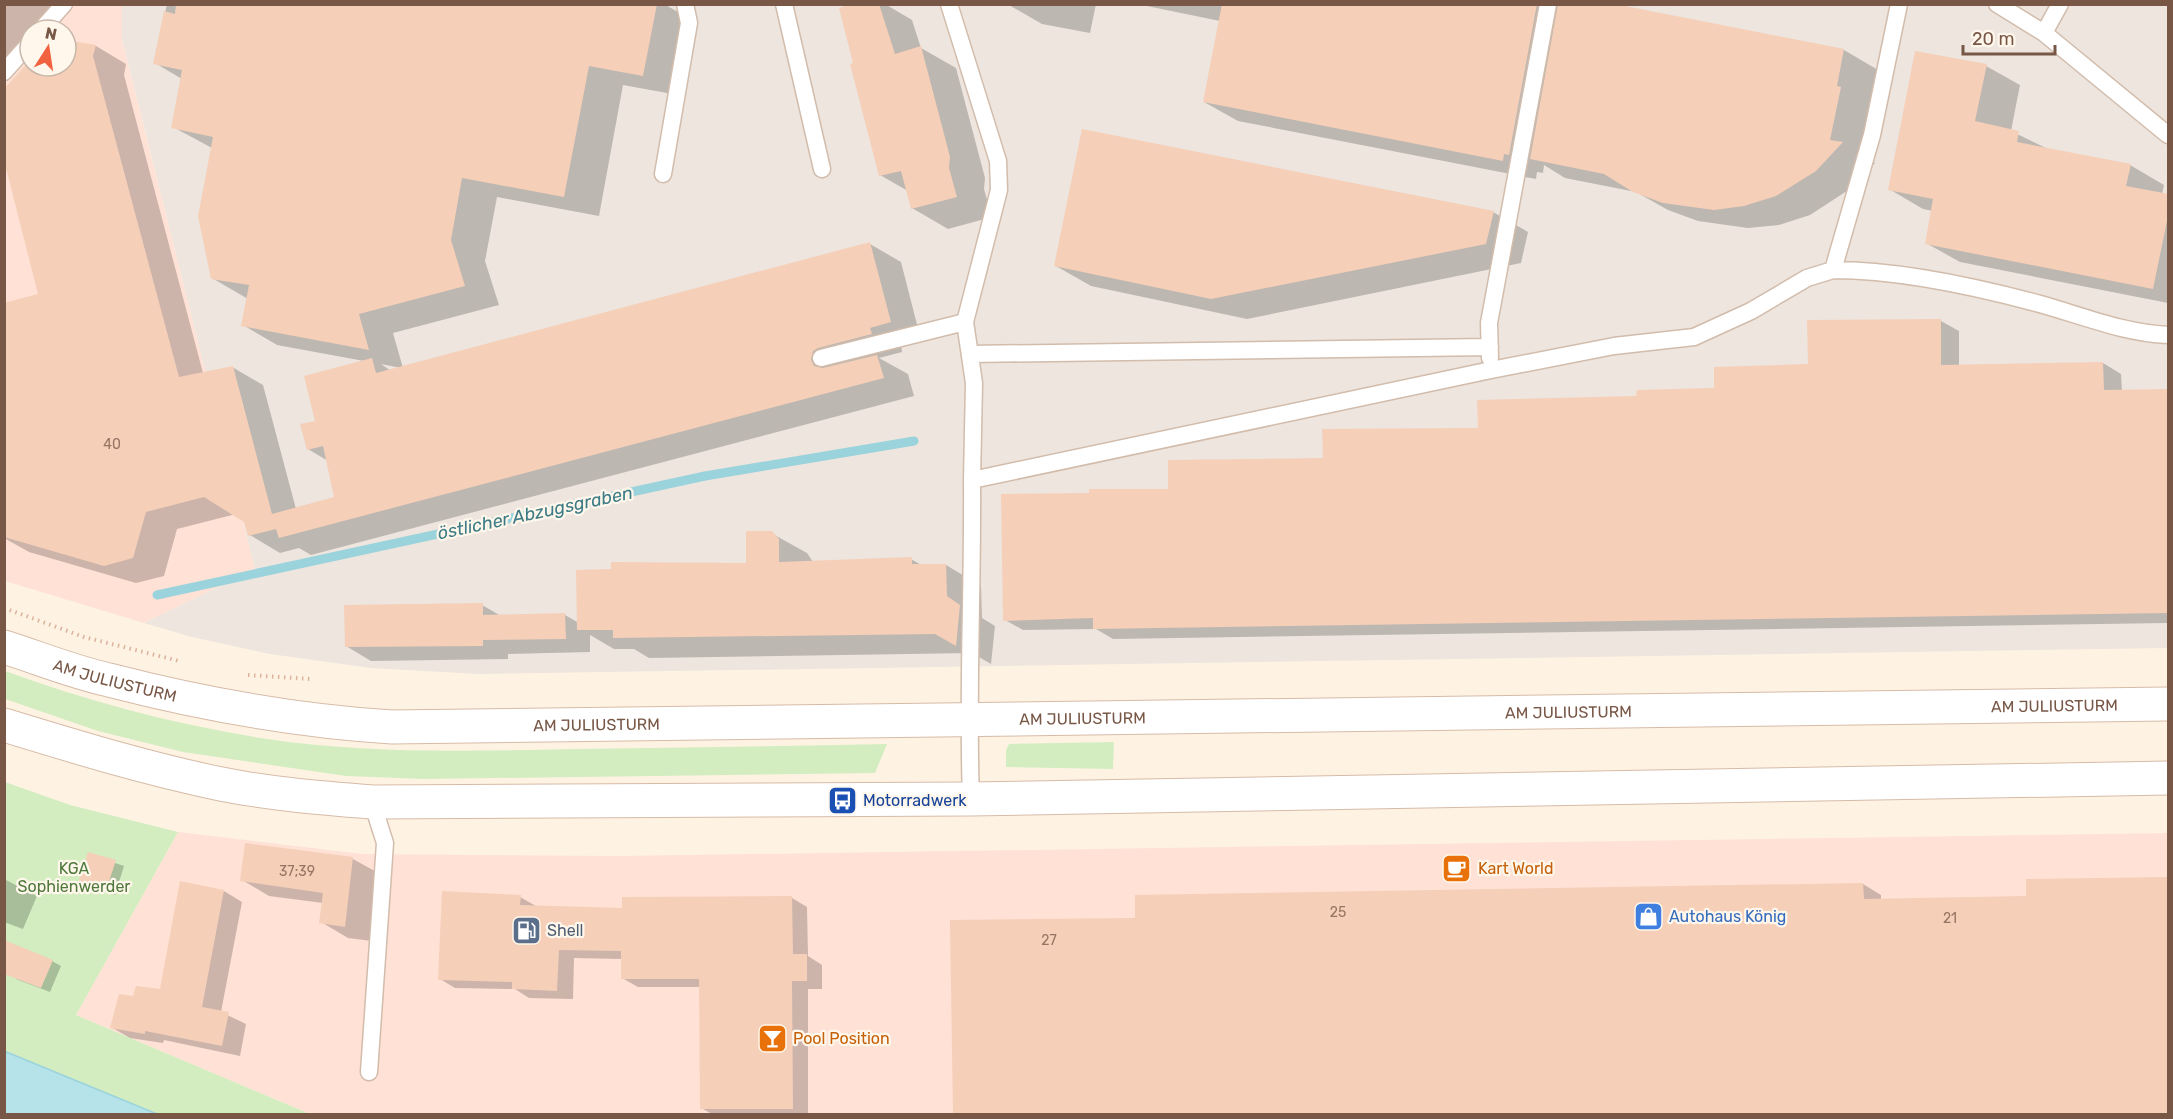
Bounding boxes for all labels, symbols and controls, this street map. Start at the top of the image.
north arrow [18,18,78,78]
scale bar [1963,18,2054,56]
text: N [43,23,59,44]
text: 20 m [1972,28,2014,50]
house number: 40 [103,436,121,453]
water label: östlicher Abzugsgraben [435,482,635,544]
street label: AM JULIUSTURM [51,655,179,705]
street label: AM JULIUSTURM [1991,695,2118,716]
street label: AM JULIUSTURM [1505,701,1632,722]
street label: AM JULIUSTURM [1019,708,1146,728]
street label: AM JULIUSTURM [533,714,660,735]
bus stop icon: Motorradwerk [826,784,858,816]
place label: Motorradwerk [863,791,967,810]
cafe icon: Kart World [1441,852,1473,884]
park label: KGA Sophienwerder [18,859,130,896]
place label: Kart World [1478,859,1554,878]
house number: 37;39 [279,863,315,880]
shop icon: Autohaus König [1632,900,1664,932]
house number: 25 [1330,904,1346,921]
place label: Autohaus König [1669,907,1786,926]
house number: 21 [1943,910,1957,927]
fuel station icon: Shell [510,914,542,946]
place label: Shell [547,921,583,940]
house number: 27 [1041,932,1057,949]
bar icon: Pool Position [756,1022,788,1054]
place label: Pool Position [793,1029,890,1048]

